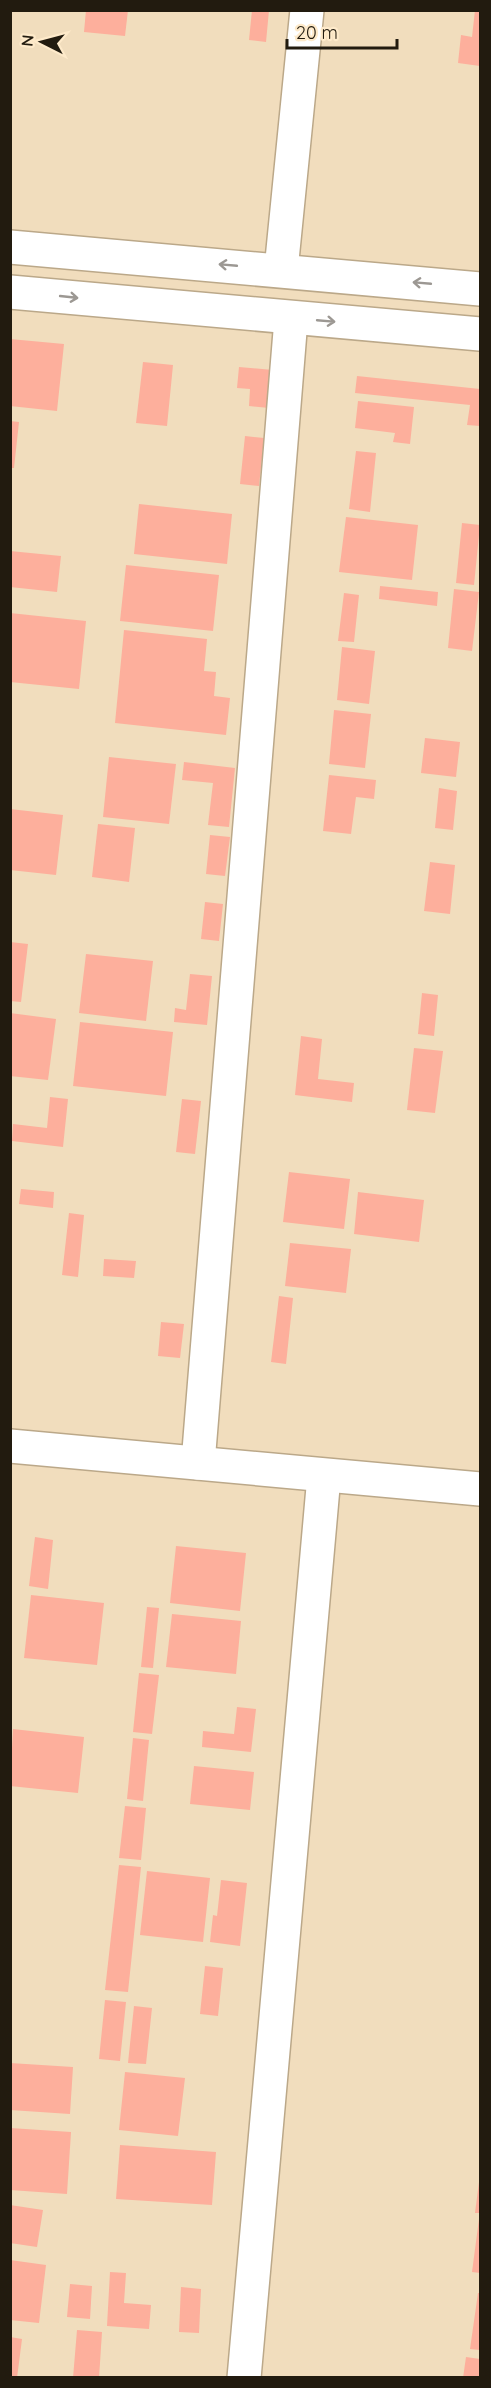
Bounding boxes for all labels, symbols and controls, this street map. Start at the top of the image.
north arrow [12,12,72,72]
scale bar [287,12,396,50]
text: 20 m [296,21,338,44]
text: N [17,34,38,47]
one-way arrow [219,260,239,271]
one-way arrow [413,277,433,288]
one-way arrow [58,292,78,303]
one-way arrow [315,316,335,327]

